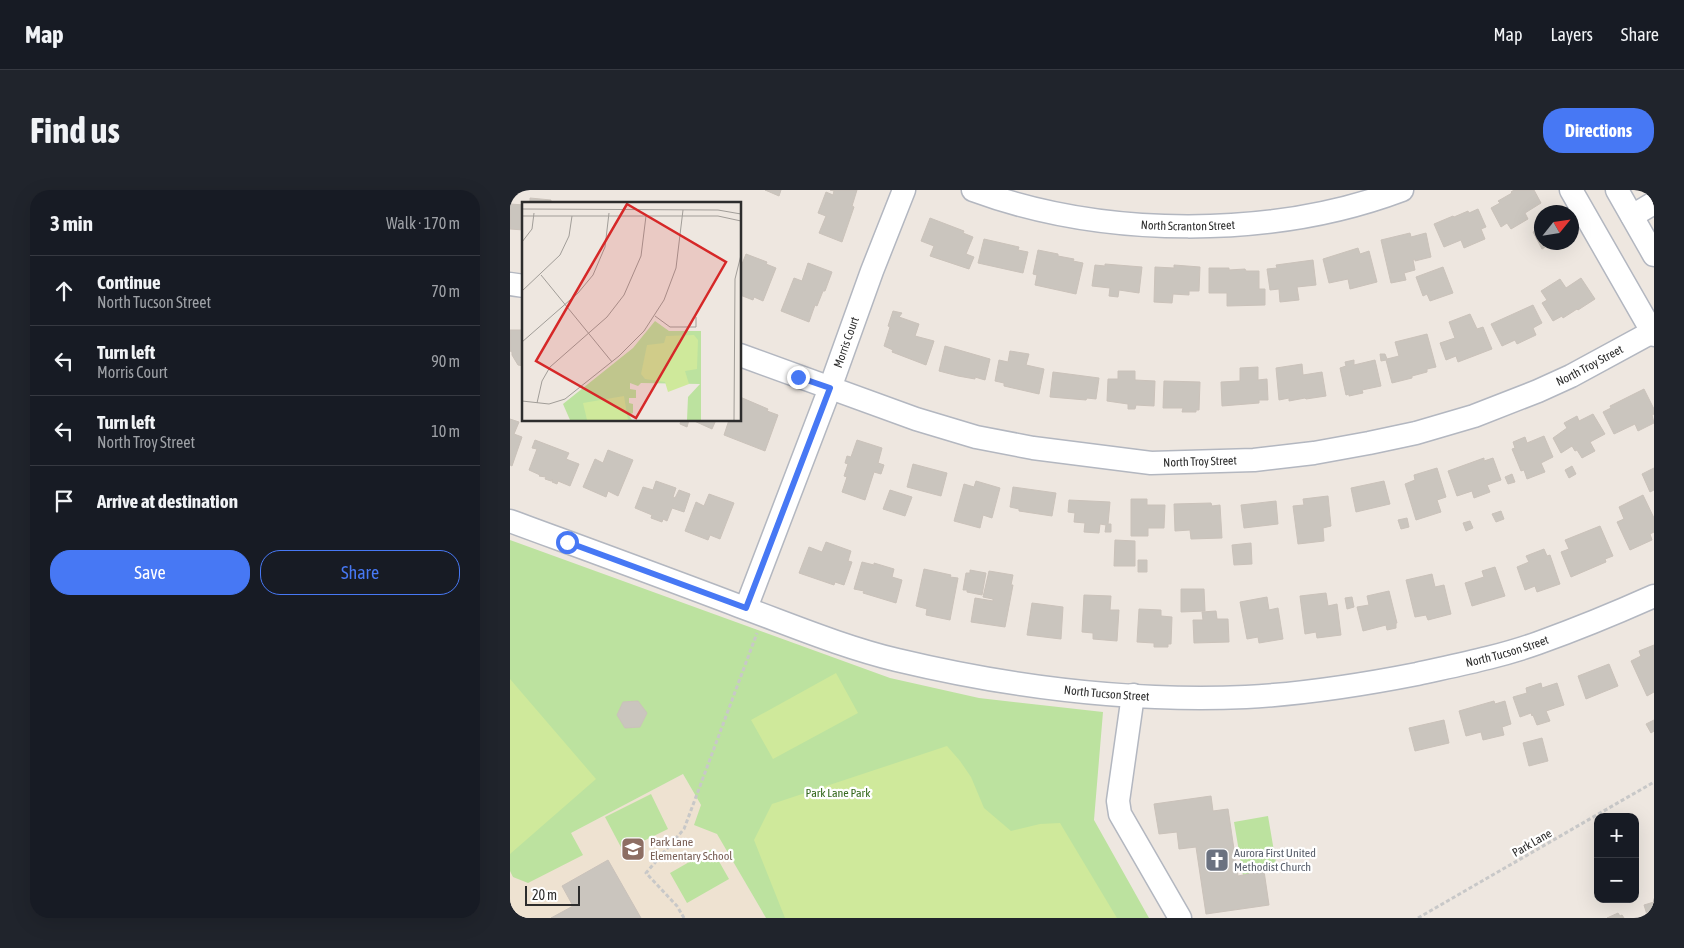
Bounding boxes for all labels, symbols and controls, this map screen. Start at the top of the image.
text: Map [25,21,64,48]
text: Map [1493,24,1522,45]
text: Layers [1550,24,1593,45]
text: Share [1621,24,1659,45]
button: Directions [1543,108,1654,153]
text: Find us [30,110,120,150]
inset map [522,202,741,421]
north arrow [1534,205,1579,250]
text: 3 min [50,211,93,235]
text: Walk · 170 m [386,214,460,232]
street label: North Scranton Street [1140,218,1236,233]
text: Continue [97,271,161,293]
icon: ahead [50,277,78,305]
text: 70 m [431,282,460,300]
text: North Tucson Street [97,293,211,311]
street label: Morris Court [831,314,862,370]
text: Turn left [97,341,155,363]
street label: North Troy Street [1554,342,1626,389]
icon: left [50,347,78,375]
text: 90 m [431,352,460,370]
text: Morris Court [97,363,168,381]
route end [787,366,810,389]
text: Turn left [97,411,155,433]
icon: left [50,417,78,445]
text: 10 m [431,422,460,440]
text: North Troy Street [97,433,195,451]
street label: North Troy Street [1163,453,1238,470]
icon: arrive [50,487,78,515]
text: Arrive at destination [97,490,238,512]
route start [556,531,579,554]
button: Save [50,550,250,595]
button: Share [260,550,460,595]
street label: North Tucson Street [1464,633,1551,670]
street label: North Tucson Street [1063,683,1150,704]
park label: Park Lane Park [806,786,871,800]
map controls [1594,813,1639,903]
button: + [1594,813,1639,858]
street label: Park Lane [1510,826,1554,860]
place label: Park Lane Elementary School [650,835,733,863]
school or university icon: Park Lane Elementary School [620,836,646,862]
place label: Aurora First United Methodist Church [1234,846,1316,874]
church icon: Aurora First United Methodist Church [1204,847,1230,873]
button: − [1594,858,1639,903]
scale bar [525,883,580,906]
text: 20 m [532,887,557,903]

